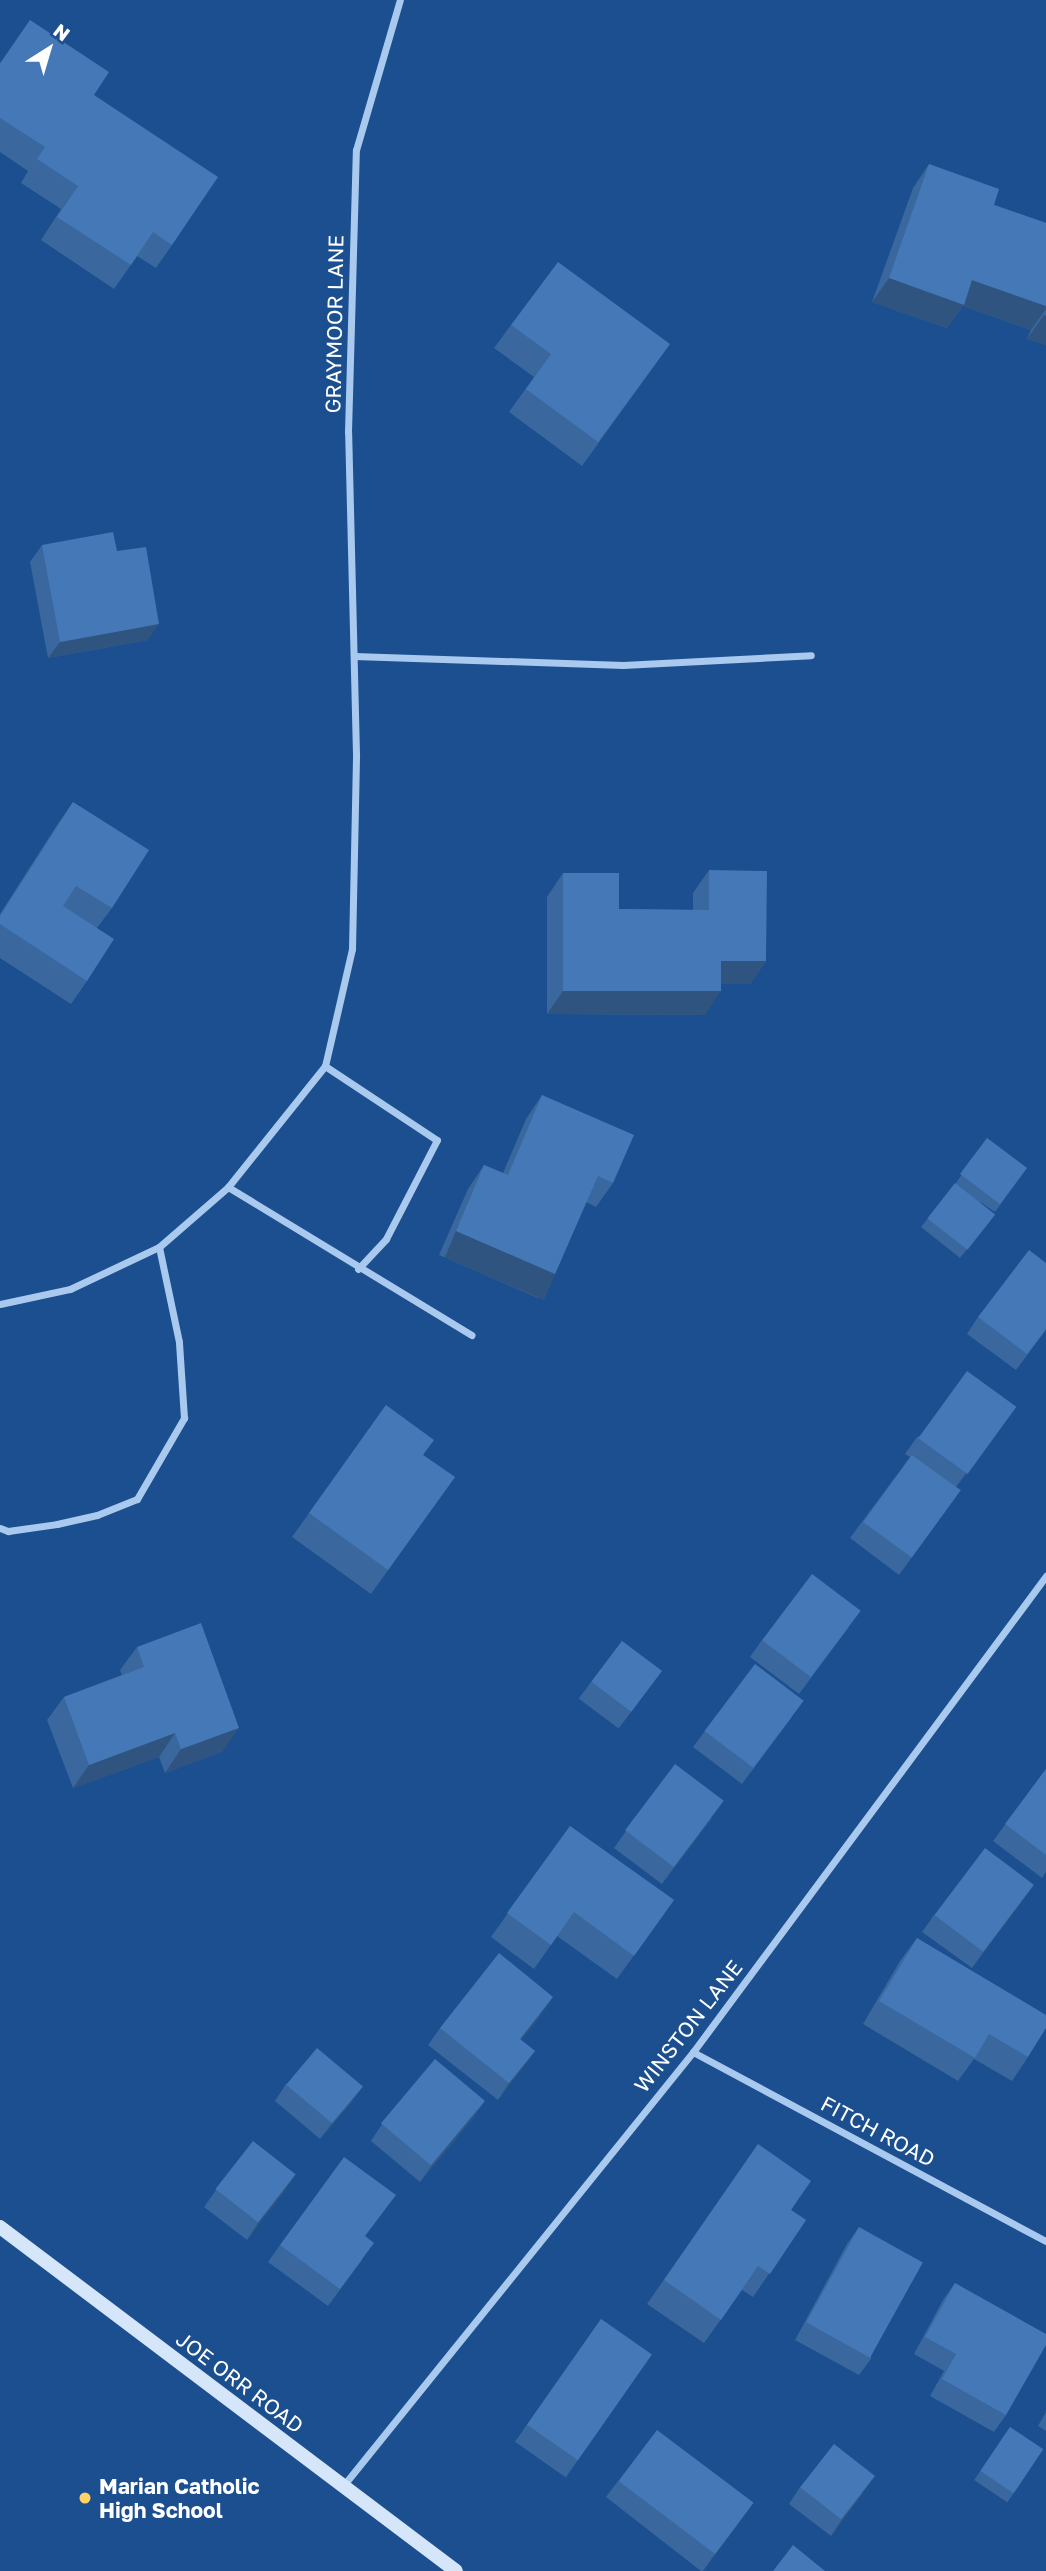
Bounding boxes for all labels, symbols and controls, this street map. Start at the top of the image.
north arrow [14,14,84,84]
text: N [49,18,75,45]
street label: GRAYMOOR LANE [320,234,348,414]
street label: WINSTON LANE [629,1955,747,2097]
street label: FITCH ROAD [817,2090,939,2172]
street label: JOE ORR ROAD [171,2326,309,2438]
place label: Marian Catholic High School [99,2473,260,2523]
marker: Marian Catholic High School [77,2490,93,2506]

